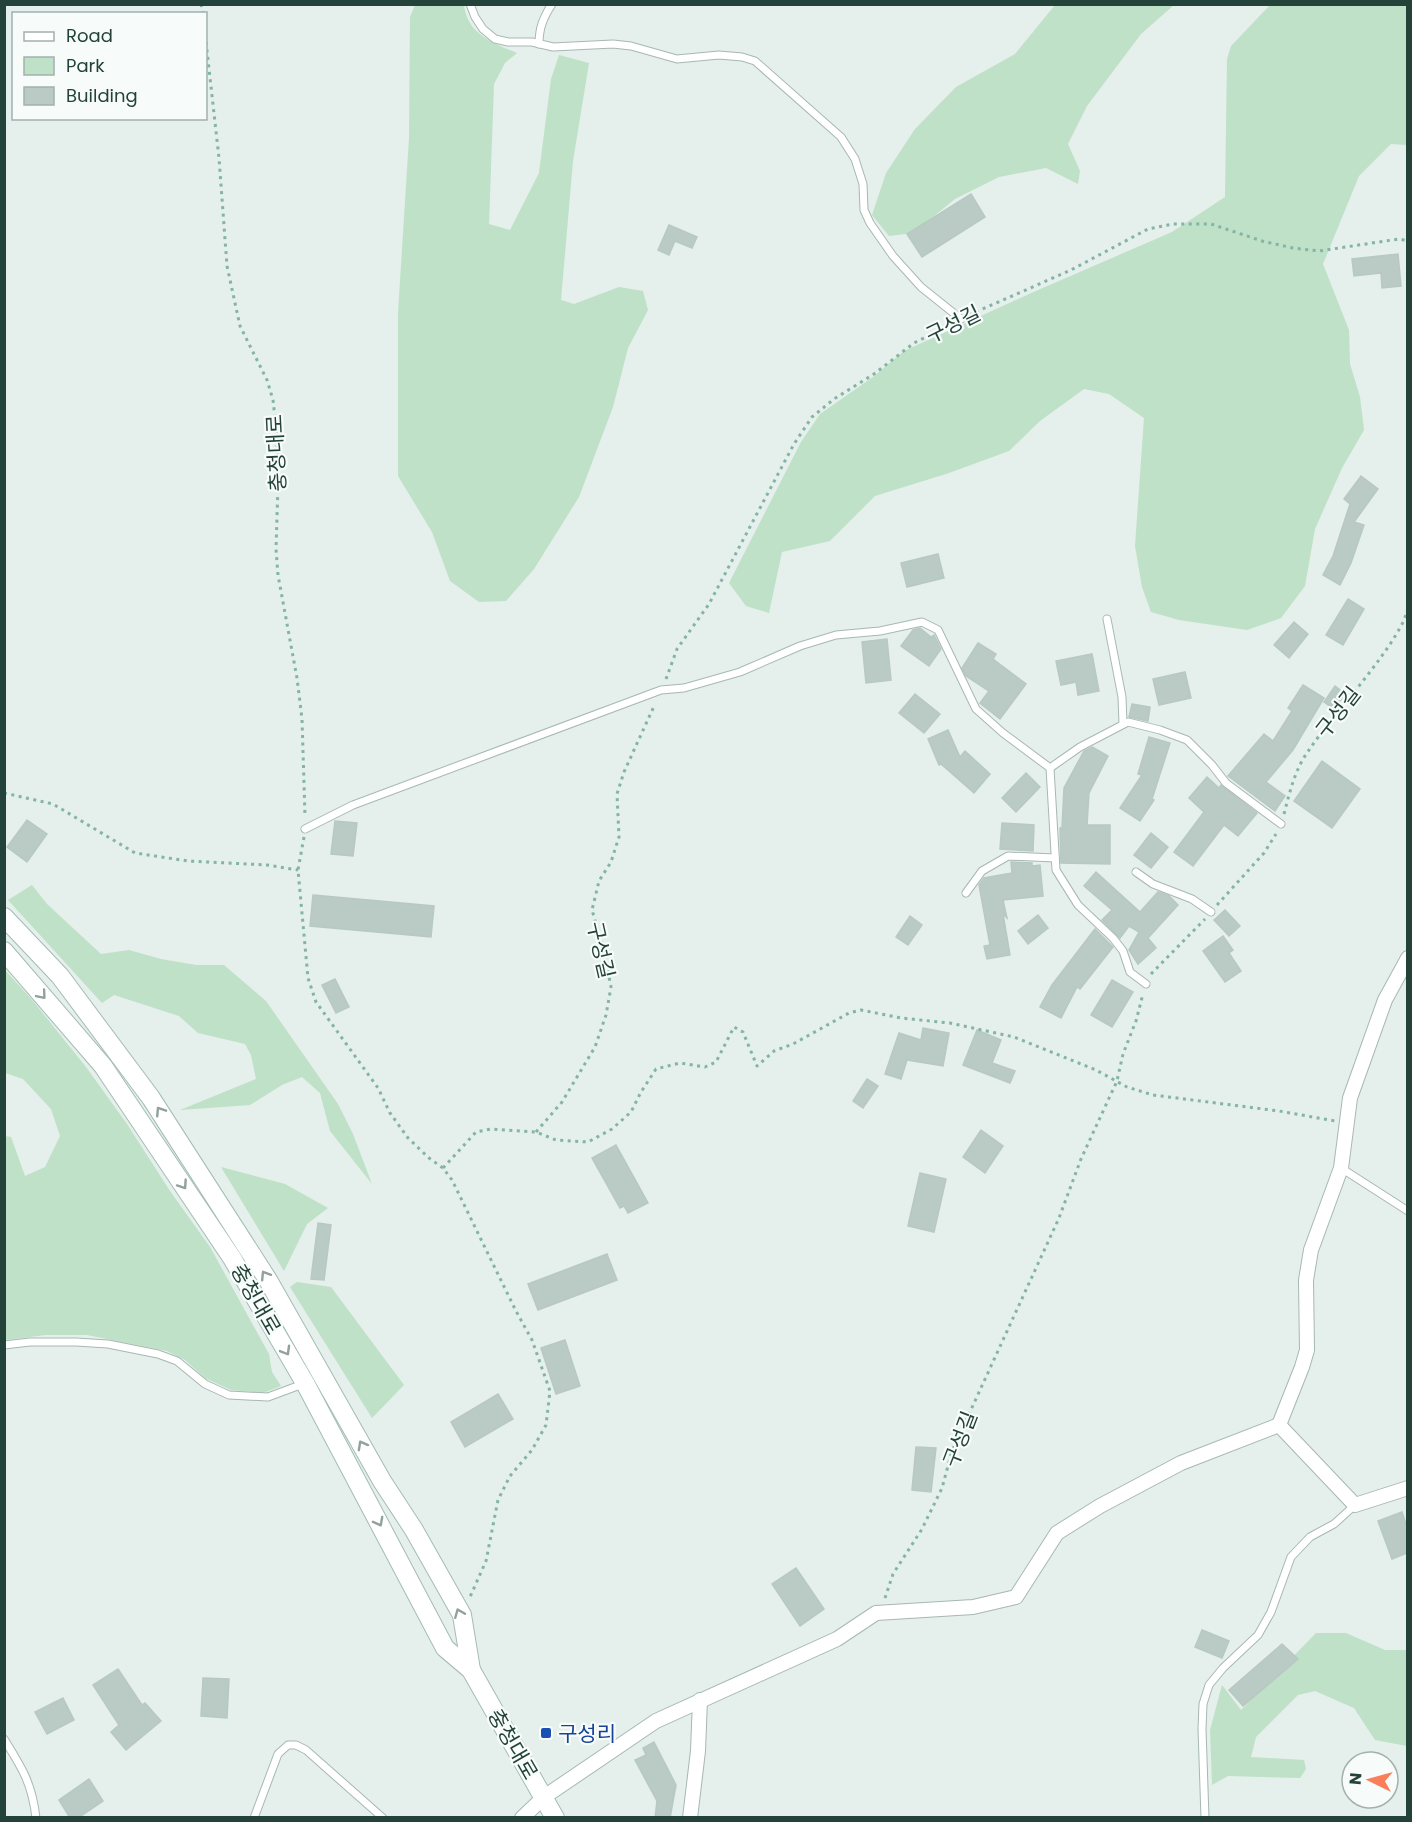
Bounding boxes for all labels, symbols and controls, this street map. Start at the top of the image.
legend [12,12,207,120]
text: Road [66,23,113,48]
text: Park [66,53,105,78]
text: Building [66,83,138,108]
street label: 구성길 [921,298,985,350]
street label: 충청대로 [259,414,293,492]
street label: 구성길 [1309,680,1367,744]
street label: 구성길 [580,918,622,982]
one-way arrow [35,988,46,999]
one-way arrow [155,1107,167,1117]
one-way arrow [176,1179,187,1190]
street label: 충청대로 [224,1258,288,1340]
one-way arrow [260,1271,272,1281]
one-way arrow [279,1345,291,1355]
street label: 구성길 [936,1407,984,1471]
one-way arrow [357,1440,369,1451]
one-way arrow [372,1516,383,1527]
one-way arrow [454,1608,466,1619]
street label: 충청대로 [481,1703,545,1785]
place label: 구성리 [558,1719,616,1748]
marker: 구성리 [539,1726,553,1740]
north arrow [1340,1750,1400,1810]
text: N [1344,1772,1368,1786]

